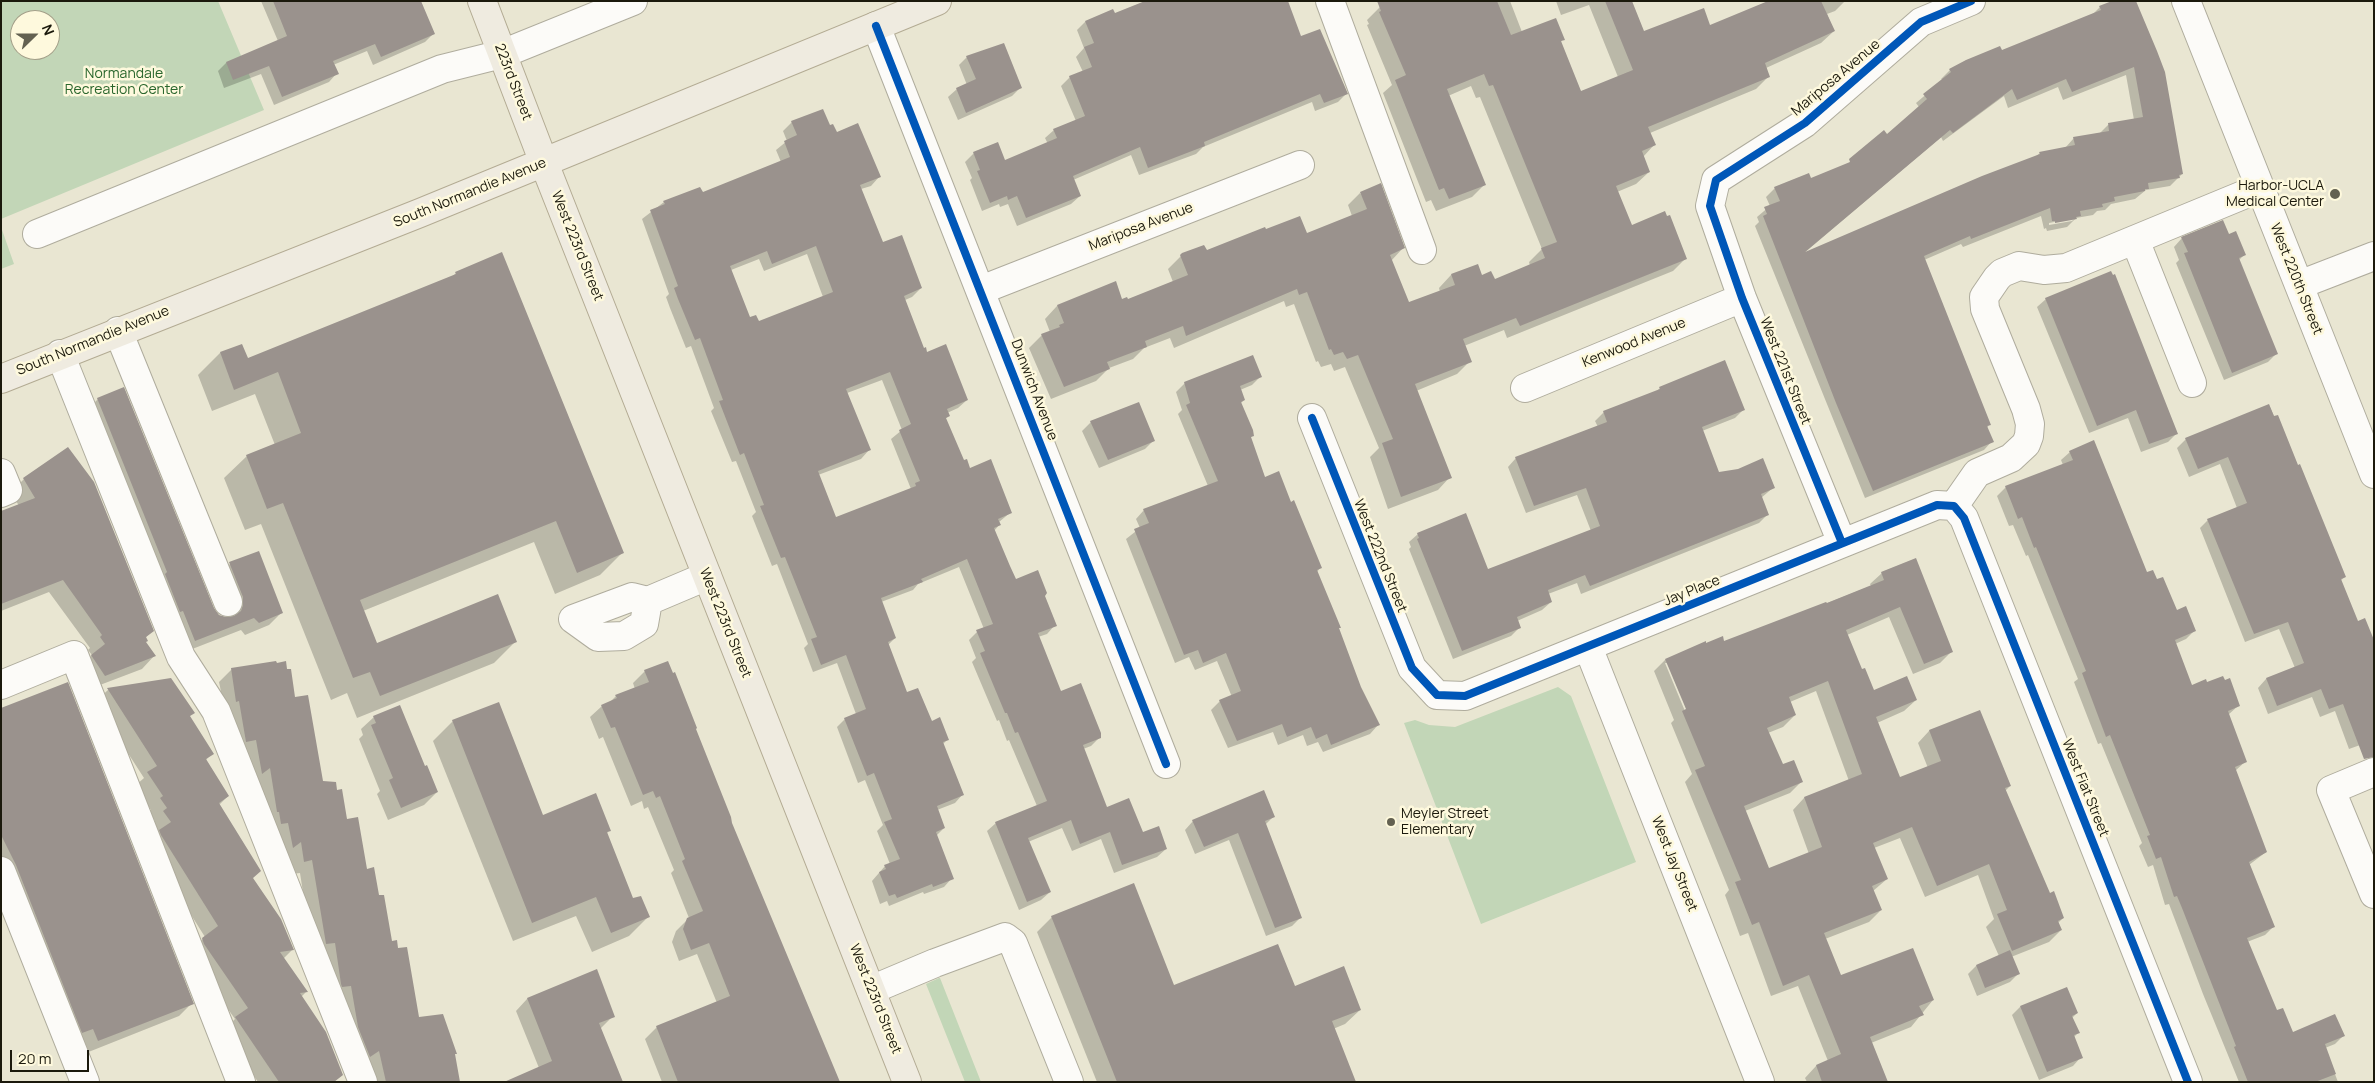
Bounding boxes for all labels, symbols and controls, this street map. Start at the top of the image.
north arrow [10,10,60,60]
text: N [38,21,59,38]
street label: Mariposa Avenue [1788,36,1884,120]
street label: 223rd Street [491,41,535,123]
park label: Normandale Recreation Center [65,66,183,98]
street label: South Normandie Avenue [391,155,549,231]
place label: Harbor-UCLA Medical Center [2226,178,2324,210]
marker: Harbor-UCLA Medical Center [2328,187,2342,201]
street label: West 223rd Street [547,189,607,303]
street label: Mariposa Avenue [1087,199,1195,255]
street label: West 220th Street [2266,221,2326,337]
street label: South Normandie Avenue [14,303,172,379]
street label: Kenwood Avenue [1580,315,1688,371]
street label: West 221st Street [1756,315,1814,427]
street label: Dunwich Avenue [1007,337,1061,443]
street label: West 222nd Street [1350,497,1410,615]
street label: West 223rd Street [695,566,755,680]
street label: Jay Place [1661,572,1723,610]
street label: West Fiat Street [2058,737,2112,839]
place label: Meyler Street Elementary [1401,806,1489,839]
street label: West Jay Street [1647,814,1701,914]
marker: Meyler Street Elementary [1385,816,1397,828]
street label: West 223rd Street [845,942,905,1056]
scale bar [12,1040,91,1072]
text: 20 m [18,1048,51,1069]

